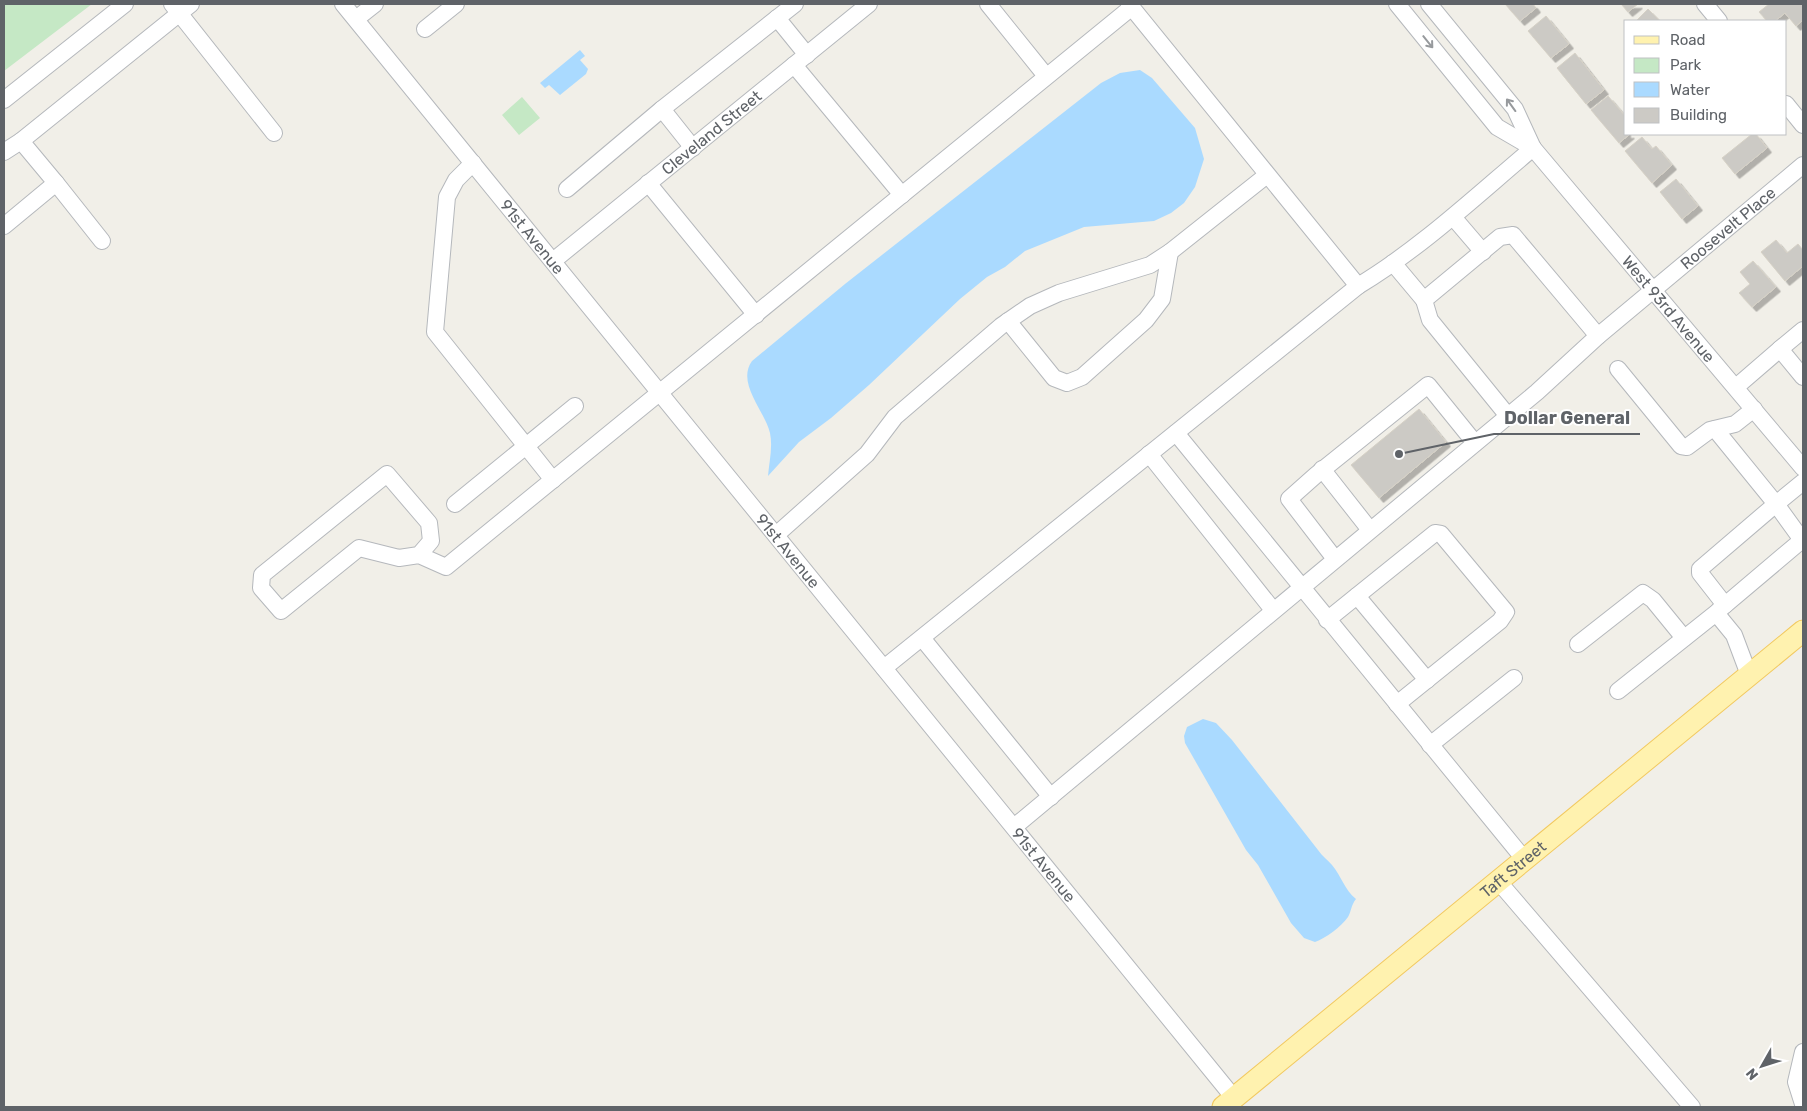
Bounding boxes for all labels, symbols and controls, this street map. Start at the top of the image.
legend [1624,20,1787,135]
text: Road [1670,31,1706,49]
one-way arrow [1423,35,1434,48]
text: Park [1670,56,1701,74]
text: Water [1670,81,1710,99]
street label: Cleveland Street [658,86,765,178]
one-way arrow [1506,98,1516,112]
text: Building [1670,106,1727,124]
street label: Roosevelt Place [1676,183,1779,273]
street label: 91st Avenue [497,196,568,278]
street label: West 93rd Avenue [1618,252,1719,366]
callout: Dollar General [1494,401,1640,434]
text: Dollar General [1504,407,1630,429]
street label: 91st Avenue [752,510,824,592]
street label: 91st Avenue [1008,824,1080,906]
street label: Taft Street [1476,837,1550,902]
north arrow [1737,1041,1787,1091]
text: N [1743,1065,1762,1083]

